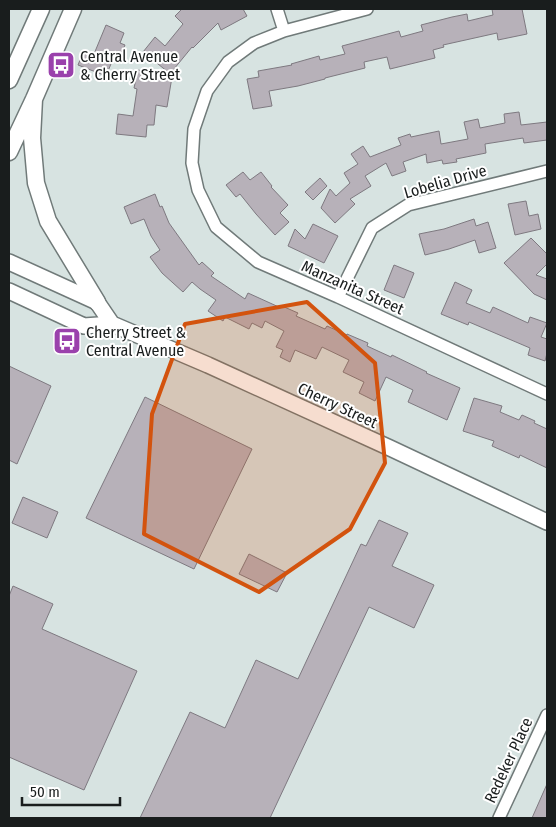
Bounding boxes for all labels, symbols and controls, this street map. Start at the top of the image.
place label: Central Avenue & Cherry Street [80,47,181,84]
bus stop icon: Central Avenue & Cherry Street [46,50,76,80]
street label: Lobelia Drive [402,161,489,202]
street label: Manzanita Street [299,256,408,319]
place label: Cherry Street & Central Avenue [86,323,186,360]
bus stop icon: Cherry Street & Central Avenue [52,326,82,356]
street label: Cherry Street [295,379,381,432]
street label: Redeker Place [480,714,537,806]
scale bar [22,774,120,806]
text: 50 m [30,783,60,801]

